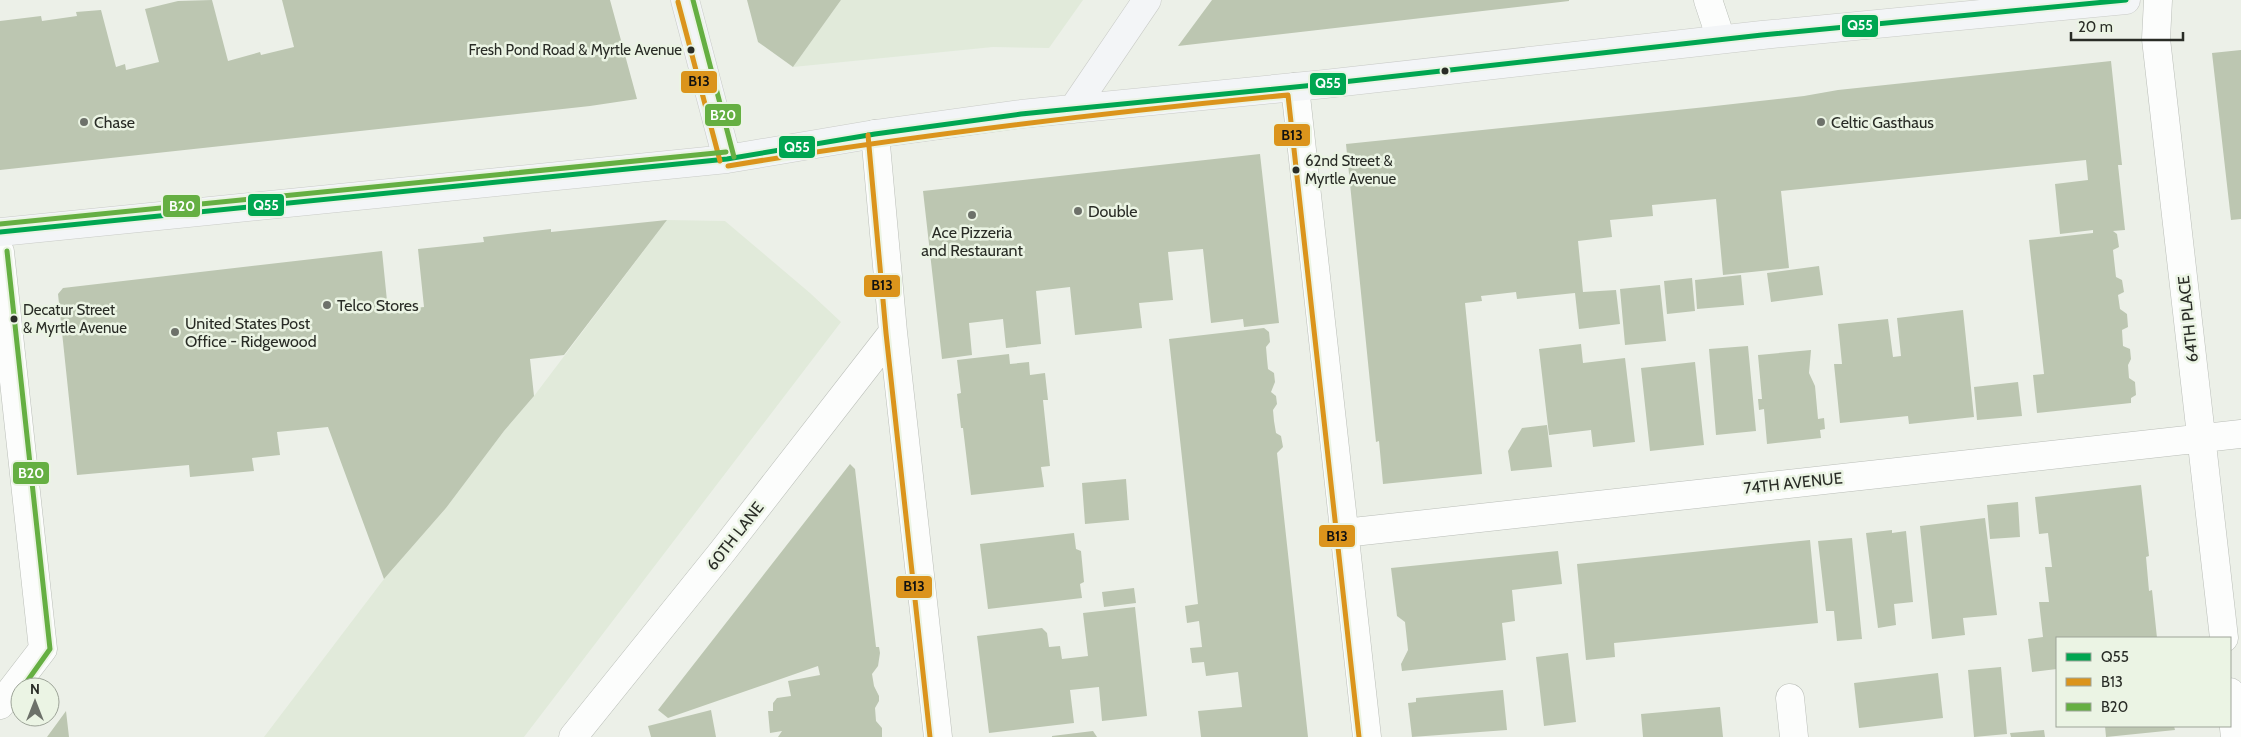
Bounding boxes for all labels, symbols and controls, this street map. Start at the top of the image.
scale bar [2071,10,2184,42]
line badge: Q55 [1841,14,1879,38]
text: Q55 [1847,16,1873,34]
text: 20 m [2078,18,2113,36]
place label: Fresh Pond Road & Myrtle Avenue [468,41,682,59]
marker: Fresh Pond Road & Myrtle Avenue [686,45,696,55]
unlabelled marker [1440,66,1450,76]
line badge: B13 [680,70,718,94]
text: B13 [688,72,710,90]
line badge: Q55 [1309,72,1347,96]
text: Q55 [1315,74,1341,92]
line badge: B20 [704,103,742,127]
text: B20 [710,106,736,124]
place label: Chase [94,113,135,132]
place label: Celtic Gasthaus [1831,113,1934,132]
marker: Chase [78,116,90,128]
marker: Celtic Gasthaus [1815,116,1827,128]
line badge: B13 [1273,123,1311,147]
text: B13 [1281,126,1303,144]
line badge: Q55 [778,135,816,159]
text: Q55 [784,138,810,156]
place label: 62nd Street & Myrtle Avenue [1305,152,1397,188]
marker: 62nd Street & Myrtle Avenue [1291,165,1301,175]
line badge: Q55 [247,193,285,217]
line badge: B20 [162,194,201,218]
text: Q55 [253,196,279,214]
text: B20 [169,197,195,215]
place label: Double [1088,202,1138,221]
marker: Double [1072,205,1084,217]
marker: Ace Pizzeria and Restaurant [966,209,978,221]
place label: Ace Pizzeria and Restaurant [921,223,1023,260]
line badge: B13 [863,274,901,298]
street label: 64TH PLACE [2174,275,2202,363]
text: B13 [871,276,893,294]
place label: Telco Stores [337,296,419,315]
marker: Telco Stores [321,299,333,311]
place label: Decatur Street & Myrtle Avenue [23,301,127,337]
marker: Decatur Street & Myrtle Avenue [9,314,19,324]
place label: United States Post Office - Ridgewood [185,314,317,351]
marker: United States Post Office - Ridgewood [169,326,181,338]
line badge: B20 [12,461,50,485]
text: B20 [18,464,44,482]
street label: 74TH AVENUE [1743,468,1843,498]
street label: 60TH LANE [702,498,768,574]
line badge: B13 [1318,524,1356,548]
text: B13 [1326,527,1348,545]
line badge: B13 [895,575,933,599]
text: B13 [903,577,925,595]
legend [2056,637,2231,727]
text: Q55 [2101,648,2129,666]
text: B13 [2101,673,2123,691]
north arrow [10,677,60,727]
text: N [30,680,40,698]
text: B20 [2101,698,2128,716]

